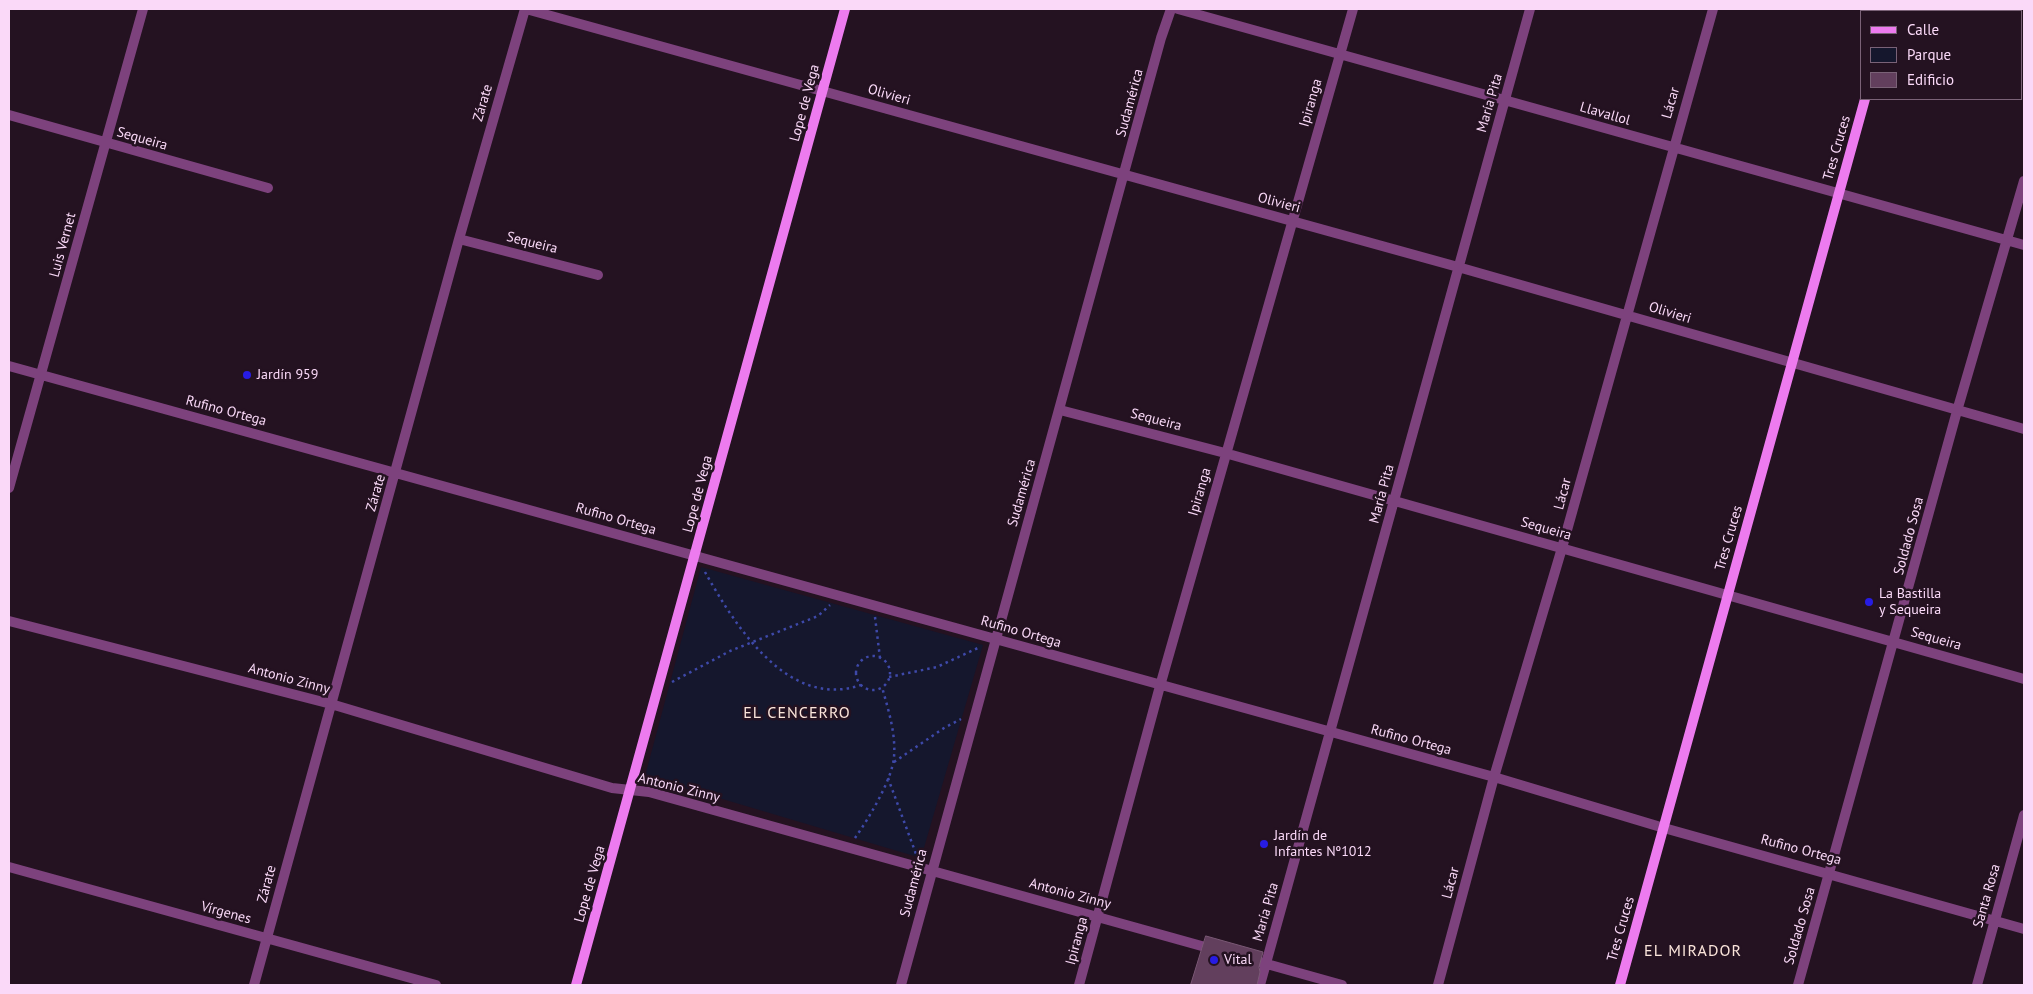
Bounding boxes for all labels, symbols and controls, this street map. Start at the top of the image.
legend [1860,10,2023,100]
text: Calle [1907,20,1939,39]
text: Parque [1907,45,1951,64]
street label: Lope de Vega [787,63,823,143]
street label: Sudamérica [1113,67,1147,139]
text: Edificio [1907,70,1954,89]
street label: María Pita [1474,72,1506,134]
street label: Ipiranga [1296,77,1326,129]
street label: Olivieri [866,81,912,109]
street label: Zárate [470,82,496,124]
street label: Lácar [1658,85,1684,121]
street label: Llavallol [1578,99,1632,129]
street label: Tres Cruces [1820,114,1854,182]
street label: Sequeira [115,124,169,154]
street label: Olivieri [1256,189,1302,217]
street label: Luis Vernet [46,211,80,279]
street label: Sequeira [505,229,559,257]
street label: Olivieri [1647,299,1693,327]
place label: Jardín 959 [257,367,318,383]
marker: Jardín 959 [241,369,253,381]
street label: Rufino Ortega [184,392,268,430]
street label: Sequeira [1129,405,1183,435]
street label: Lope de Vega [680,454,716,534]
street label: Sudamérica [1004,457,1040,529]
street label: María Pita [1366,463,1398,525]
street label: Ipiranga [1185,466,1215,518]
street label: Zárate [363,472,389,514]
street label: Lácar [1551,476,1575,512]
street label: Soldado Sosa [1891,495,1927,577]
street label: Rufino Ortega [574,499,658,539]
street label: Tres Cruces [1712,504,1746,572]
street label: Sequeira [1519,514,1573,544]
place label: La Bastilla y Sequeira [1879,586,1941,618]
marker: La Bastilla y Sequeira [1863,596,1875,608]
street label: Rufino Ortega [979,612,1063,652]
street label: Sequeira [1909,624,1963,654]
street label: Antonio Zinny [246,660,332,698]
district label: EL CENCERRO [742,703,852,723]
street label: Rufino Ortega [1369,721,1453,759]
street label: Antonio Zinny [636,770,722,806]
place label: Jardín de Infantes Nº1012 [1274,828,1372,860]
street label: Rufino Ortega [1759,831,1843,869]
marker: Jardín de Infantes Nº1012 [1258,838,1270,850]
street label: Lope de Vega [571,844,609,924]
street label: Sudamérica [897,847,931,919]
street label: Santa Rosa [1970,862,2004,930]
street label: Zárate [254,863,280,905]
street label: Lácar [1439,865,1463,901]
street label: Antonio Zinny [1027,875,1113,913]
street label: María Pita [1250,881,1282,943]
street label: Soldado Sosa [1781,885,1819,967]
street label: Tres Cruces [1604,895,1638,963]
street label: Vírgenes [199,898,253,928]
street label: Ipiranga [1063,915,1091,967]
district label: EL MIRADOR [1643,941,1743,961]
place label: Vital [1224,952,1251,968]
marker: Vital [1208,954,1220,966]

